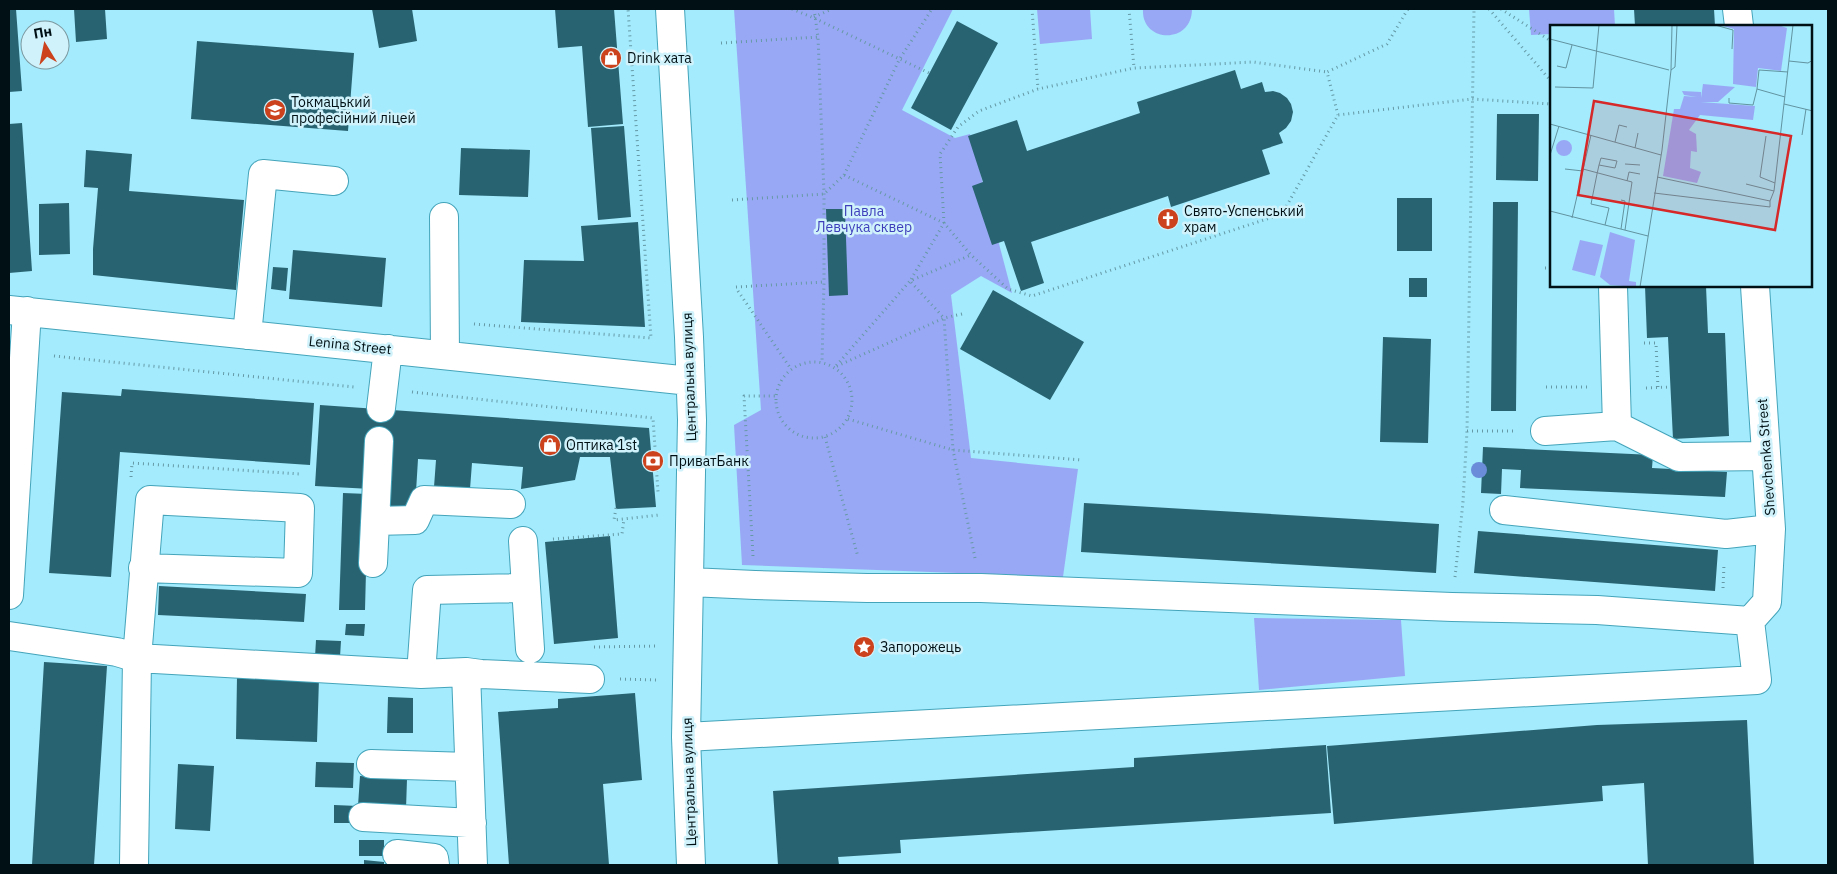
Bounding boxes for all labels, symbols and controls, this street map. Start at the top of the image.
north arrow [20,20,70,70]
text: Пн [32,22,53,43]
inset map [1550,25,1812,288]
shop icon: Drink хата [599,46,623,70]
place label: Drink хата [627,49,692,67]
place label: Токмацький професійний ліцей [291,93,416,127]
school or university icon: Токмацький професійний ліцей [263,98,287,122]
park label: Павла Левчука сквер [816,202,912,236]
place label: Свято-Успенський храм [1184,202,1304,236]
church icon: Свято-Успенський храм [1156,207,1180,231]
street label: Центральна вулиця [678,312,700,442]
street label: Lenina Street [308,332,392,358]
street label: Shevchenka Street [1753,398,1779,516]
shop icon: Оптика 1st [538,433,562,457]
place label: Оптика 1st [566,436,637,454]
bank icon: ПриватБанк [641,449,665,473]
place label: ПриватБанк [669,452,749,470]
place icon: Запорожець [852,635,876,659]
place label: Запорожець [880,638,961,656]
street label: Центральна вулиця [678,717,700,847]

